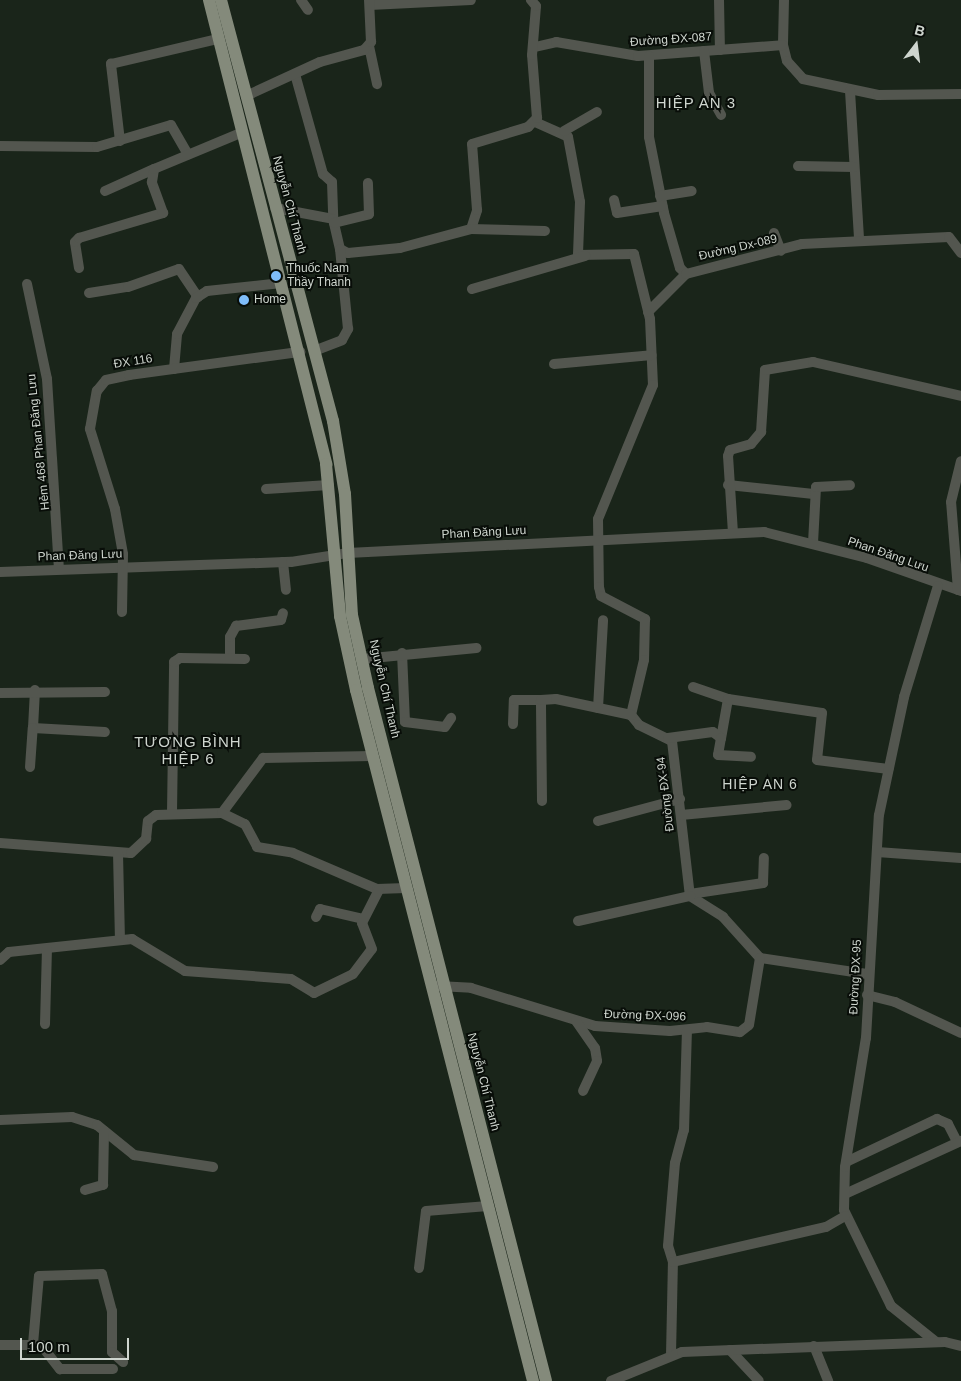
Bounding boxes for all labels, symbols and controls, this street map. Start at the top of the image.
north arrow [891,20,941,70]
text: B [913,21,927,40]
street label: Đường ĐX-087 [630,30,712,50]
district label: HIỆP AN 3 [654,94,738,112]
street label: Nguyễn Chí Thanh [269,154,309,256]
street label: Đường Dx-089 [697,232,779,264]
place label: Thuốc Nam Thầy Thanh [287,262,351,290]
marker: Thuốc Nam Thầy Thanh [269,269,283,283]
place label: Home [254,293,286,307]
marker: Home [238,294,250,306]
street label: ĐX 116 [113,352,153,372]
street label: Hẻm 468 Phan Đăng Lưu [25,373,53,511]
street label: Phan Đăng Lưu [441,524,527,542]
street label: Phan Đăng Lưu [846,534,930,576]
street label: Phan Đăng Lưu [37,547,123,565]
street label: Nguyễn Chí Thanh [366,638,402,740]
district label: TƯƠNG BÌNH HIỆP 6 [133,732,243,767]
street label: Đường ĐX-94 [654,756,678,832]
district label: HIỆP AN 6 [721,776,799,792]
street label: Đường ĐX-95 [847,939,865,1015]
street label: Đường ĐX-096 [604,1007,686,1025]
street label: Nguyễn Chí Thanh [464,1031,502,1133]
scale bar [22,1328,131,1360]
text: 100 m [28,1338,70,1355]

